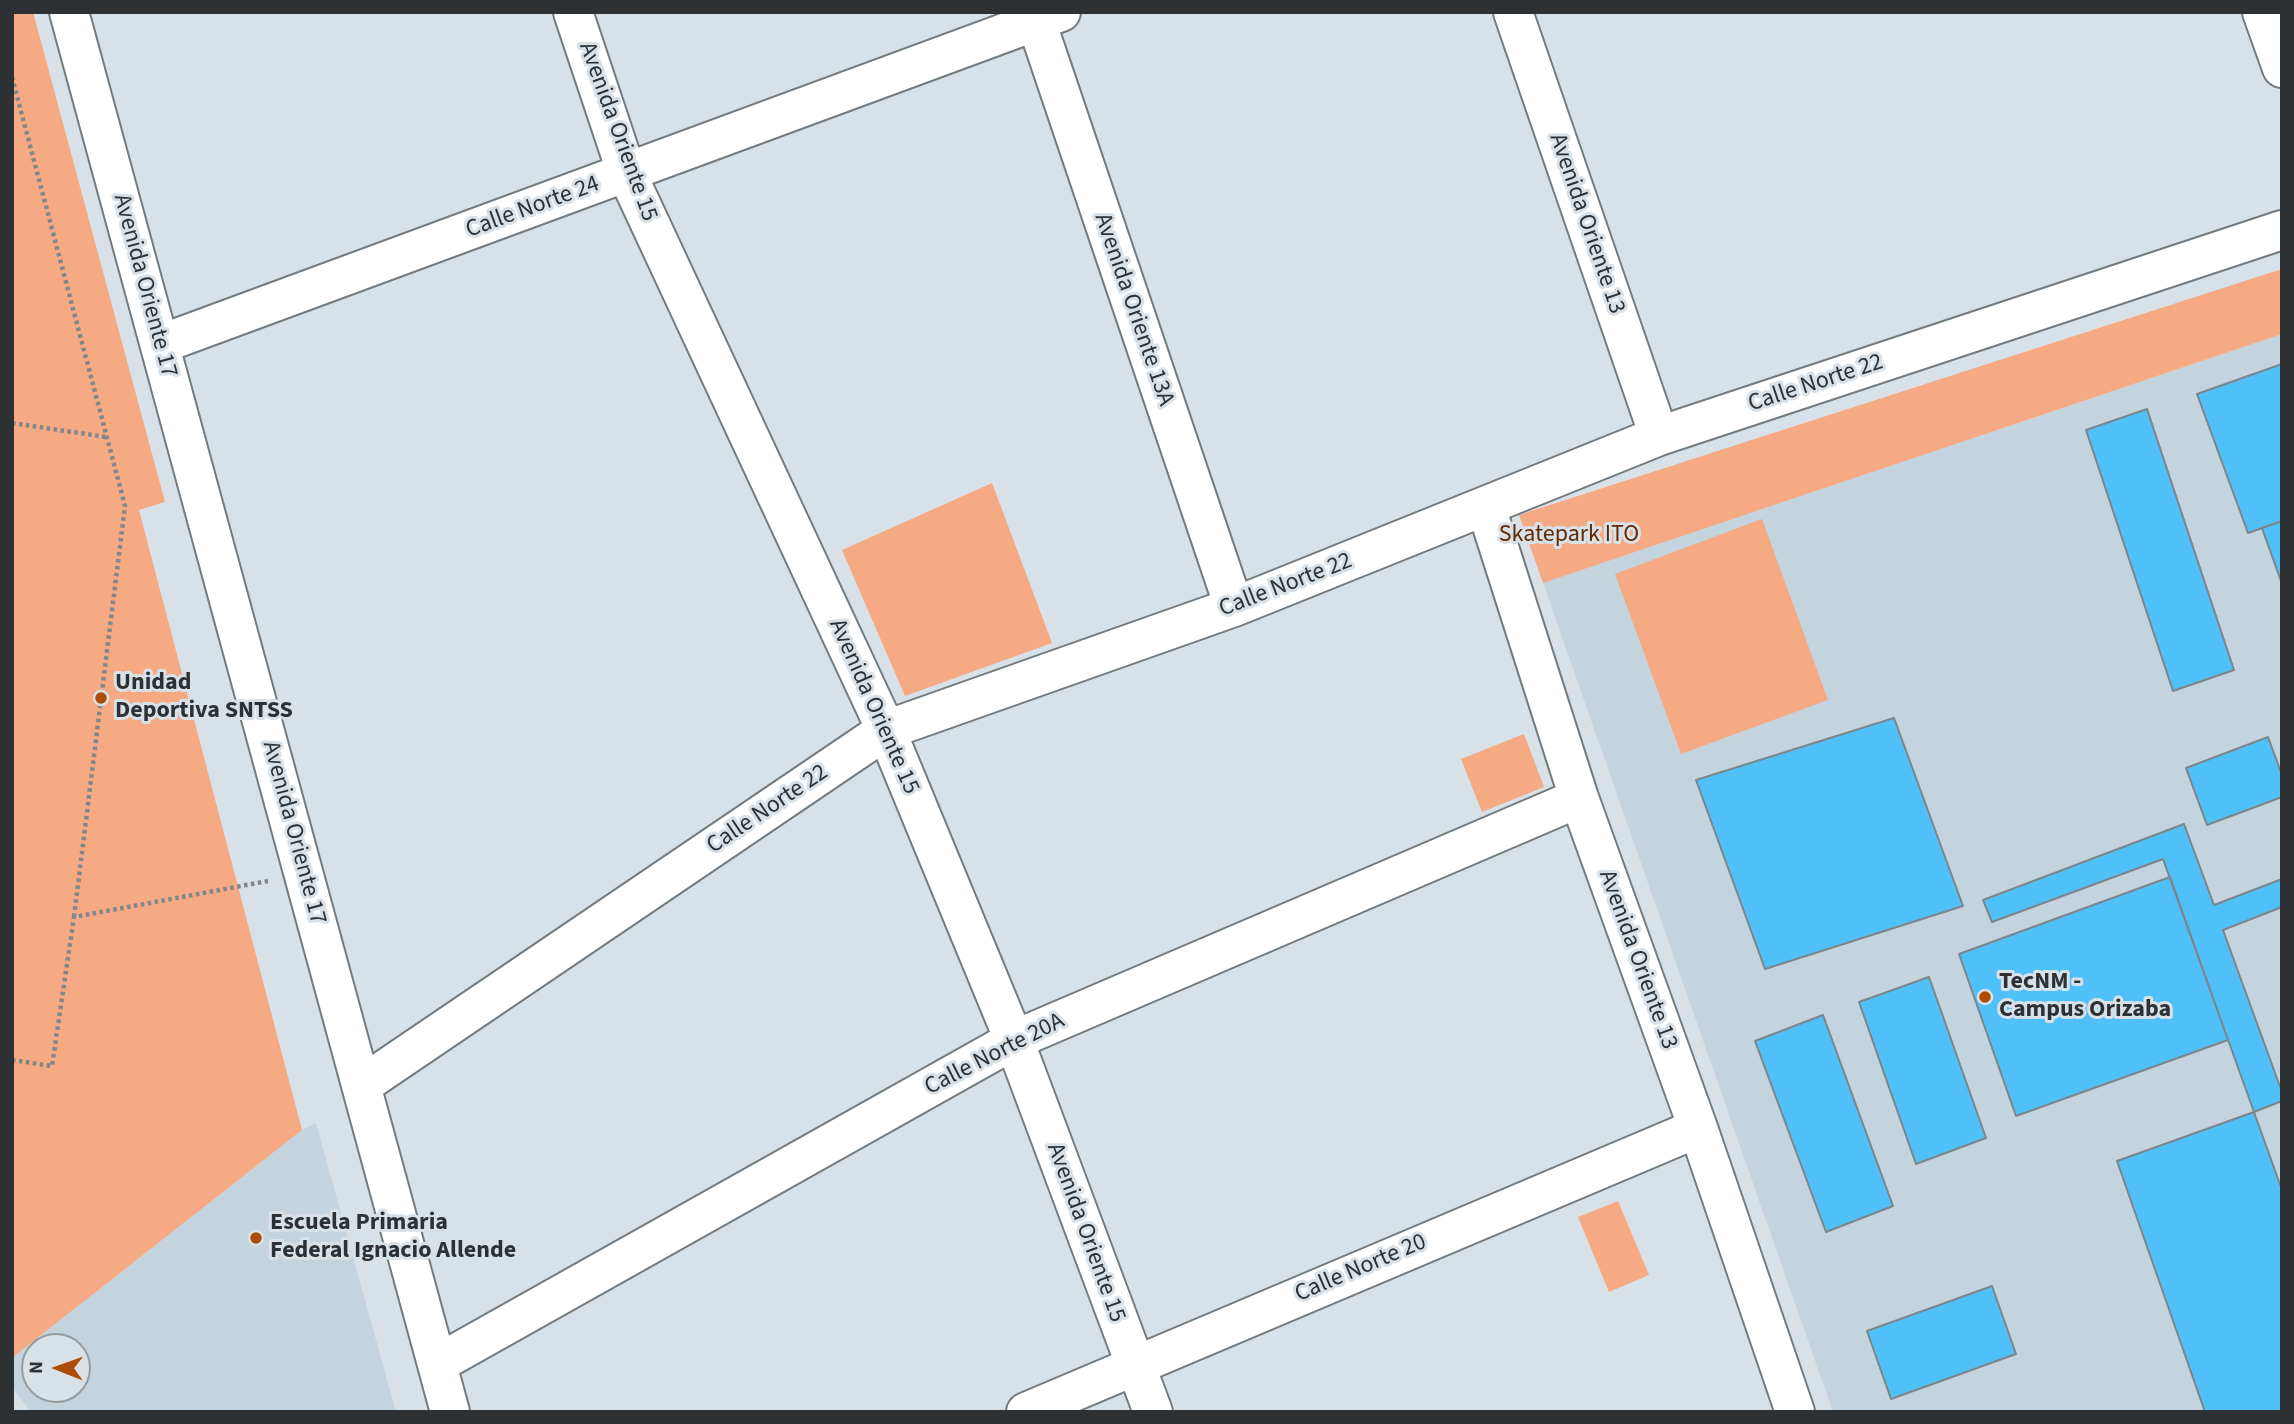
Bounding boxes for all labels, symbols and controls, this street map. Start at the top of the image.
street label: Avenida Oriente 15 [571,38,663,226]
street label: Avenida Oriente 13 [1542,130,1630,318]
street label: Calle Norte 24 [462,171,604,245]
street label: Avenida Oriente 17 [106,191,182,381]
street label: Avenida Oriente 13A [1087,210,1179,410]
street label: Calle Norte 22 [1745,349,1887,419]
park label: Skatepark ITO [1499,522,1639,550]
street label: Calle Norte 22 [1216,547,1356,625]
street label: Avenida Oriente 15 [821,615,925,799]
place label: Unidad Deportiva SNTSS [115,670,293,726]
marker: Unidad Deportiva SNTSS [93,690,109,706]
street label: Avenida Oriente 17 [255,738,331,928]
street label: Calle Norte 22 [702,759,834,861]
street label: Avenida Oriente 13 [1591,866,1683,1054]
place label: TecNM - Campus Orizaba [1999,969,2171,1025]
marker: TecNM - Campus Orizaba [1977,989,1993,1005]
street label: Calle Norte 20A [920,1007,1070,1103]
street label: Avenida Oriente 15 [1039,1139,1131,1327]
place label: Escuela Primaria Federal Ignacio Allende [270,1210,516,1266]
street label: Calle Norte 20 [1291,1228,1431,1310]
marker: Escuela Primaria Federal Ignacio Allende [248,1230,264,1246]
north arrow [21,1333,91,1403]
text: N [23,1361,50,1374]

